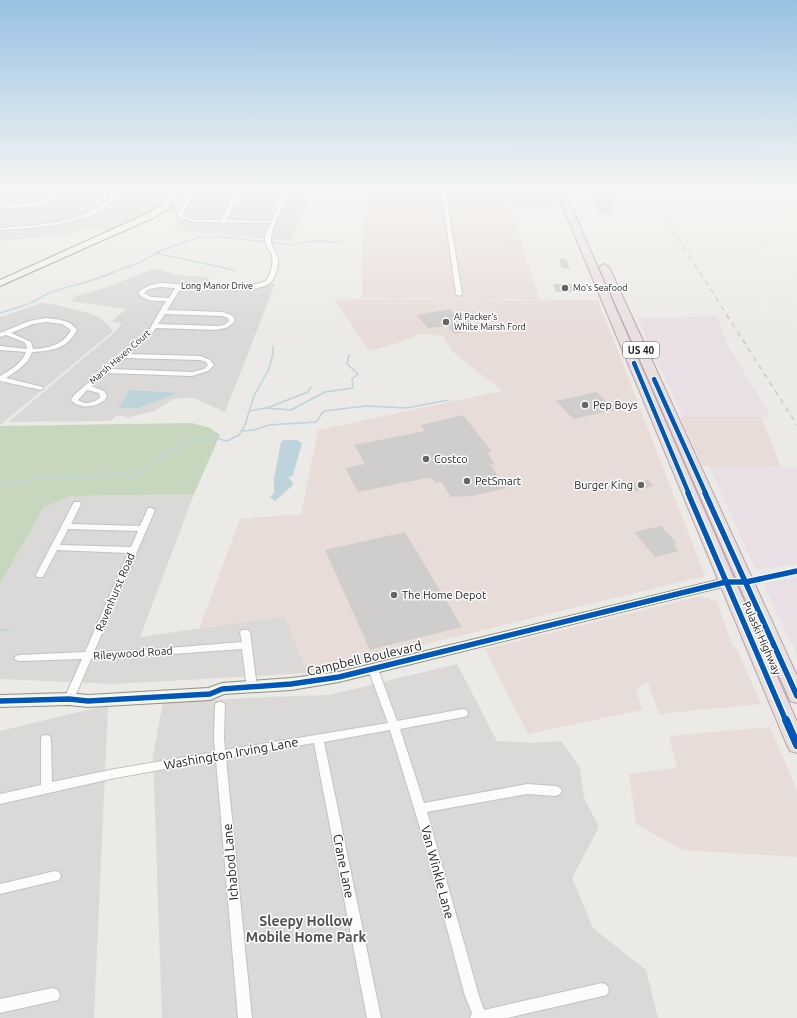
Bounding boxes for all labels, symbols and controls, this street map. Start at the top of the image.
street label: Long Manor Drive [181,281,253,291]
marker: Mo's Seafood [560,283,570,293]
place label: Mo's Seafood [573,283,628,293]
place label: Al Packer's White Marsh Ford [454,312,526,332]
marker: Al Packer's White Marsh Ford [441,317,451,327]
street label: Marsh Haven Court [88,328,153,386]
road number: US 40 [623,342,659,358]
place label: Pep Boys [593,399,638,411]
marker: Pep Boys [580,400,590,410]
place label: Costco [434,453,468,465]
marker: Costco [421,454,431,464]
place label: PetSmart [475,475,522,487]
marker: PetSmart [462,476,472,486]
place label: Burger King [574,479,633,491]
marker: Burger King [636,480,646,490]
street label: Ravenhurst Road [93,551,137,633]
place label: The Home Depot [402,589,487,601]
marker: The Home Depot [389,590,399,600]
street label: Pulaski Highway [740,599,784,677]
street label: Campbell Boulevard [305,638,423,678]
street label: Rileywood Road [93,644,173,662]
street label: Washington Irving Lane [163,734,299,772]
street label: Ichabod Lane [220,823,240,901]
street label: Van Winkle Lane [419,824,457,920]
street label: Crane Lane [331,833,357,899]
district label: Sleepy Hollow Mobile Home Park [246,913,366,945]

